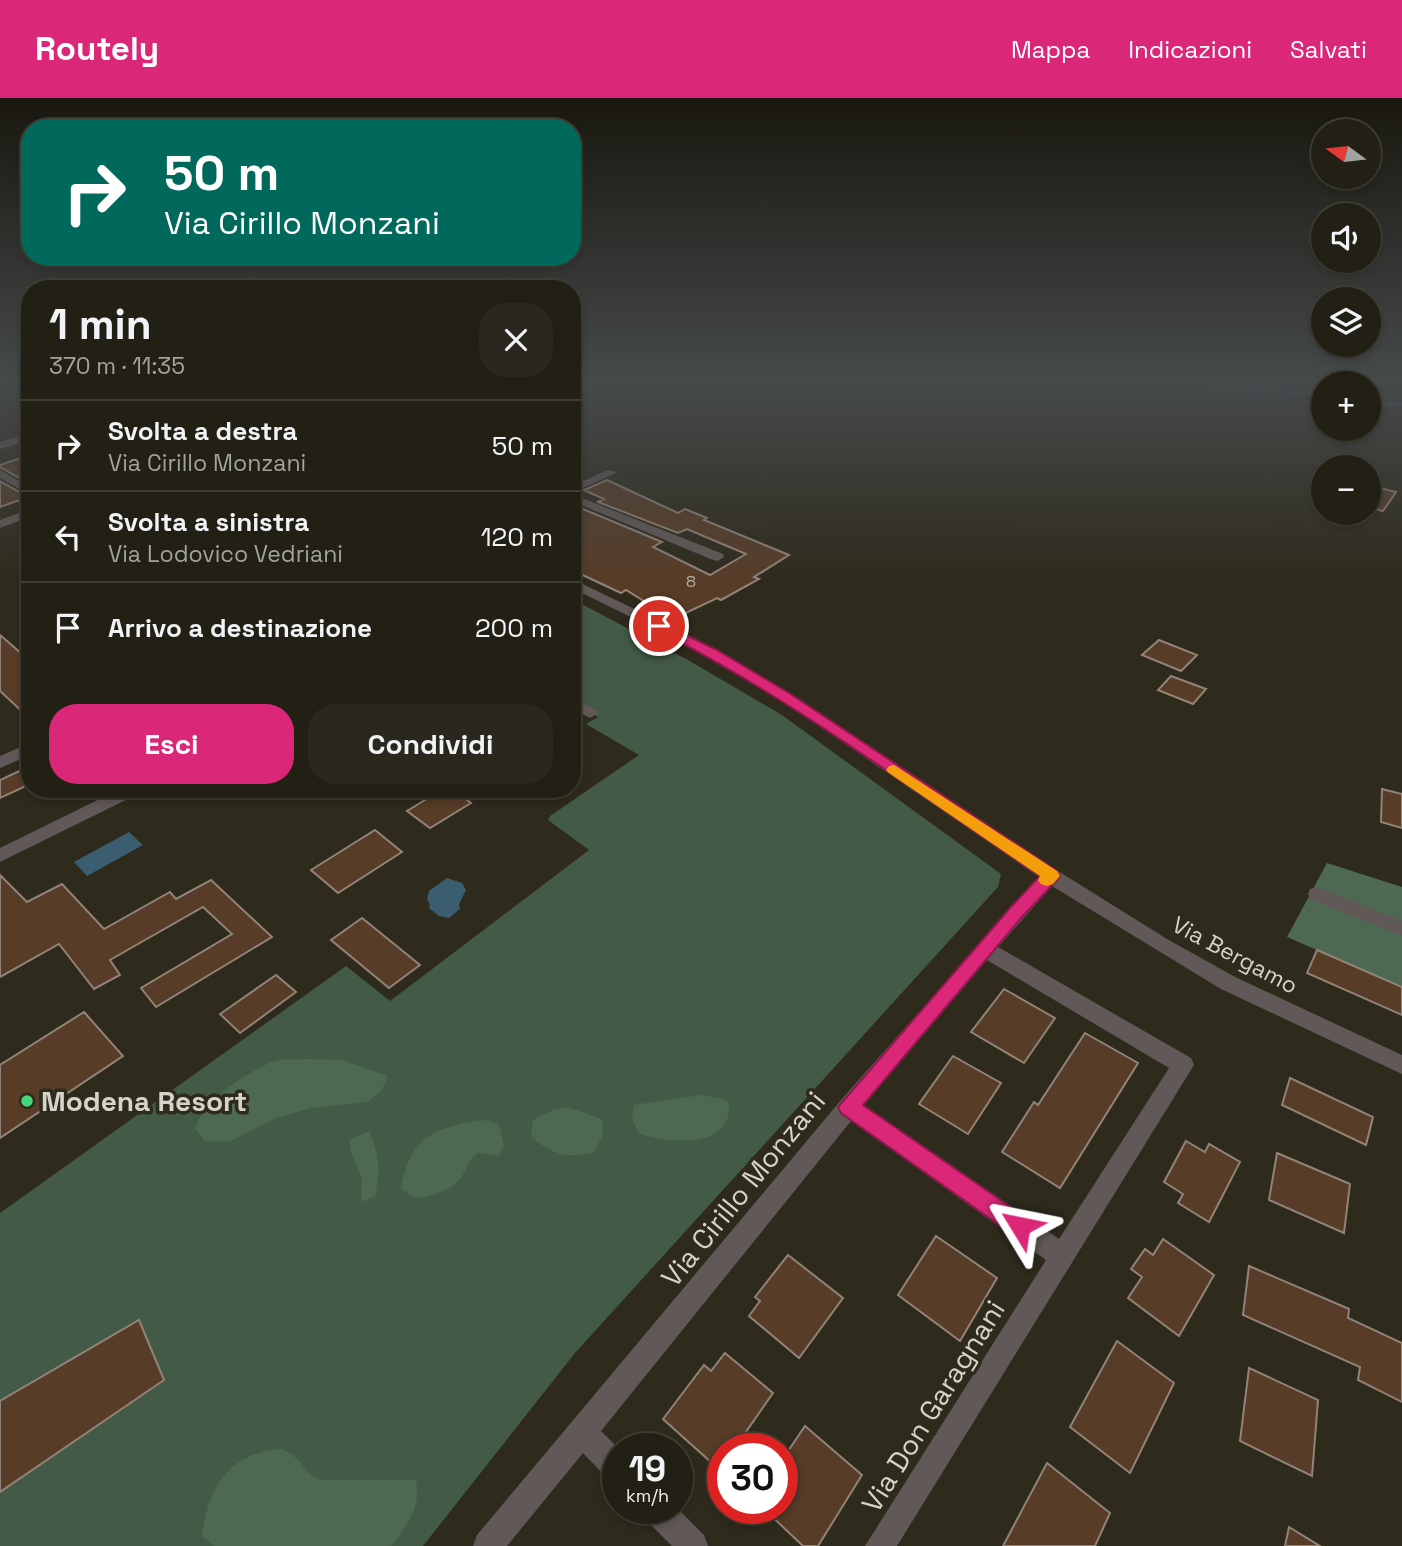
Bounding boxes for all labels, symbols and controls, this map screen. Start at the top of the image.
text: Routely [35,28,159,70]
text: Mappa [1011,34,1090,65]
text: Indicazioni [1128,34,1252,65]
text: Salvati [1290,34,1367,65]
north arrow [1311,119,1381,189]
map controls [1311,119,1381,525]
text: 50 m [164,142,279,204]
icon: right [49,147,140,238]
text: Via Cirillo Monzani [164,203,440,243]
button: sound [1311,203,1381,273]
button: layers [1311,287,1381,357]
text: 1 min [49,298,152,351]
button: close [479,303,553,377]
text: 370 m · 11:35 [49,351,185,381]
button: + [1311,371,1381,441]
text: Svolta a destra [108,414,297,448]
icon: right [49,427,87,465]
text: 50 m [492,429,553,463]
text: Via Cirillo Monzani [108,448,306,478]
button: − [1311,455,1381,525]
text: Svolta a sinistra [108,505,309,539]
icon: left [49,518,87,556]
text: 120 m [481,520,553,554]
text: Via Lodovico Vedriani [108,539,343,569]
house number: 8 [686,571,696,592]
pin [629,596,689,656]
icon: arrive [640,607,678,645]
icon: arrive [49,609,87,647]
text: Arrivo a destinazione [108,611,372,645]
text: 200 m [475,611,553,645]
button: Esci [49,704,294,784]
button: Condividi [308,704,553,784]
street label: Via Bergamo [1167,909,1303,1001]
place label: Modena Resort [41,1083,247,1119]
street label: Via Cirillo Monzani [653,1084,833,1294]
marker: Modena Resort [19,1093,35,1109]
position arrow [983,1189,1057,1263]
street label: Via Don Garagnani [853,1293,1013,1519]
speed limit sign: 30 [707,1433,798,1524]
text: 19 [629,1447,666,1491]
text: km/h [626,1484,669,1507]

